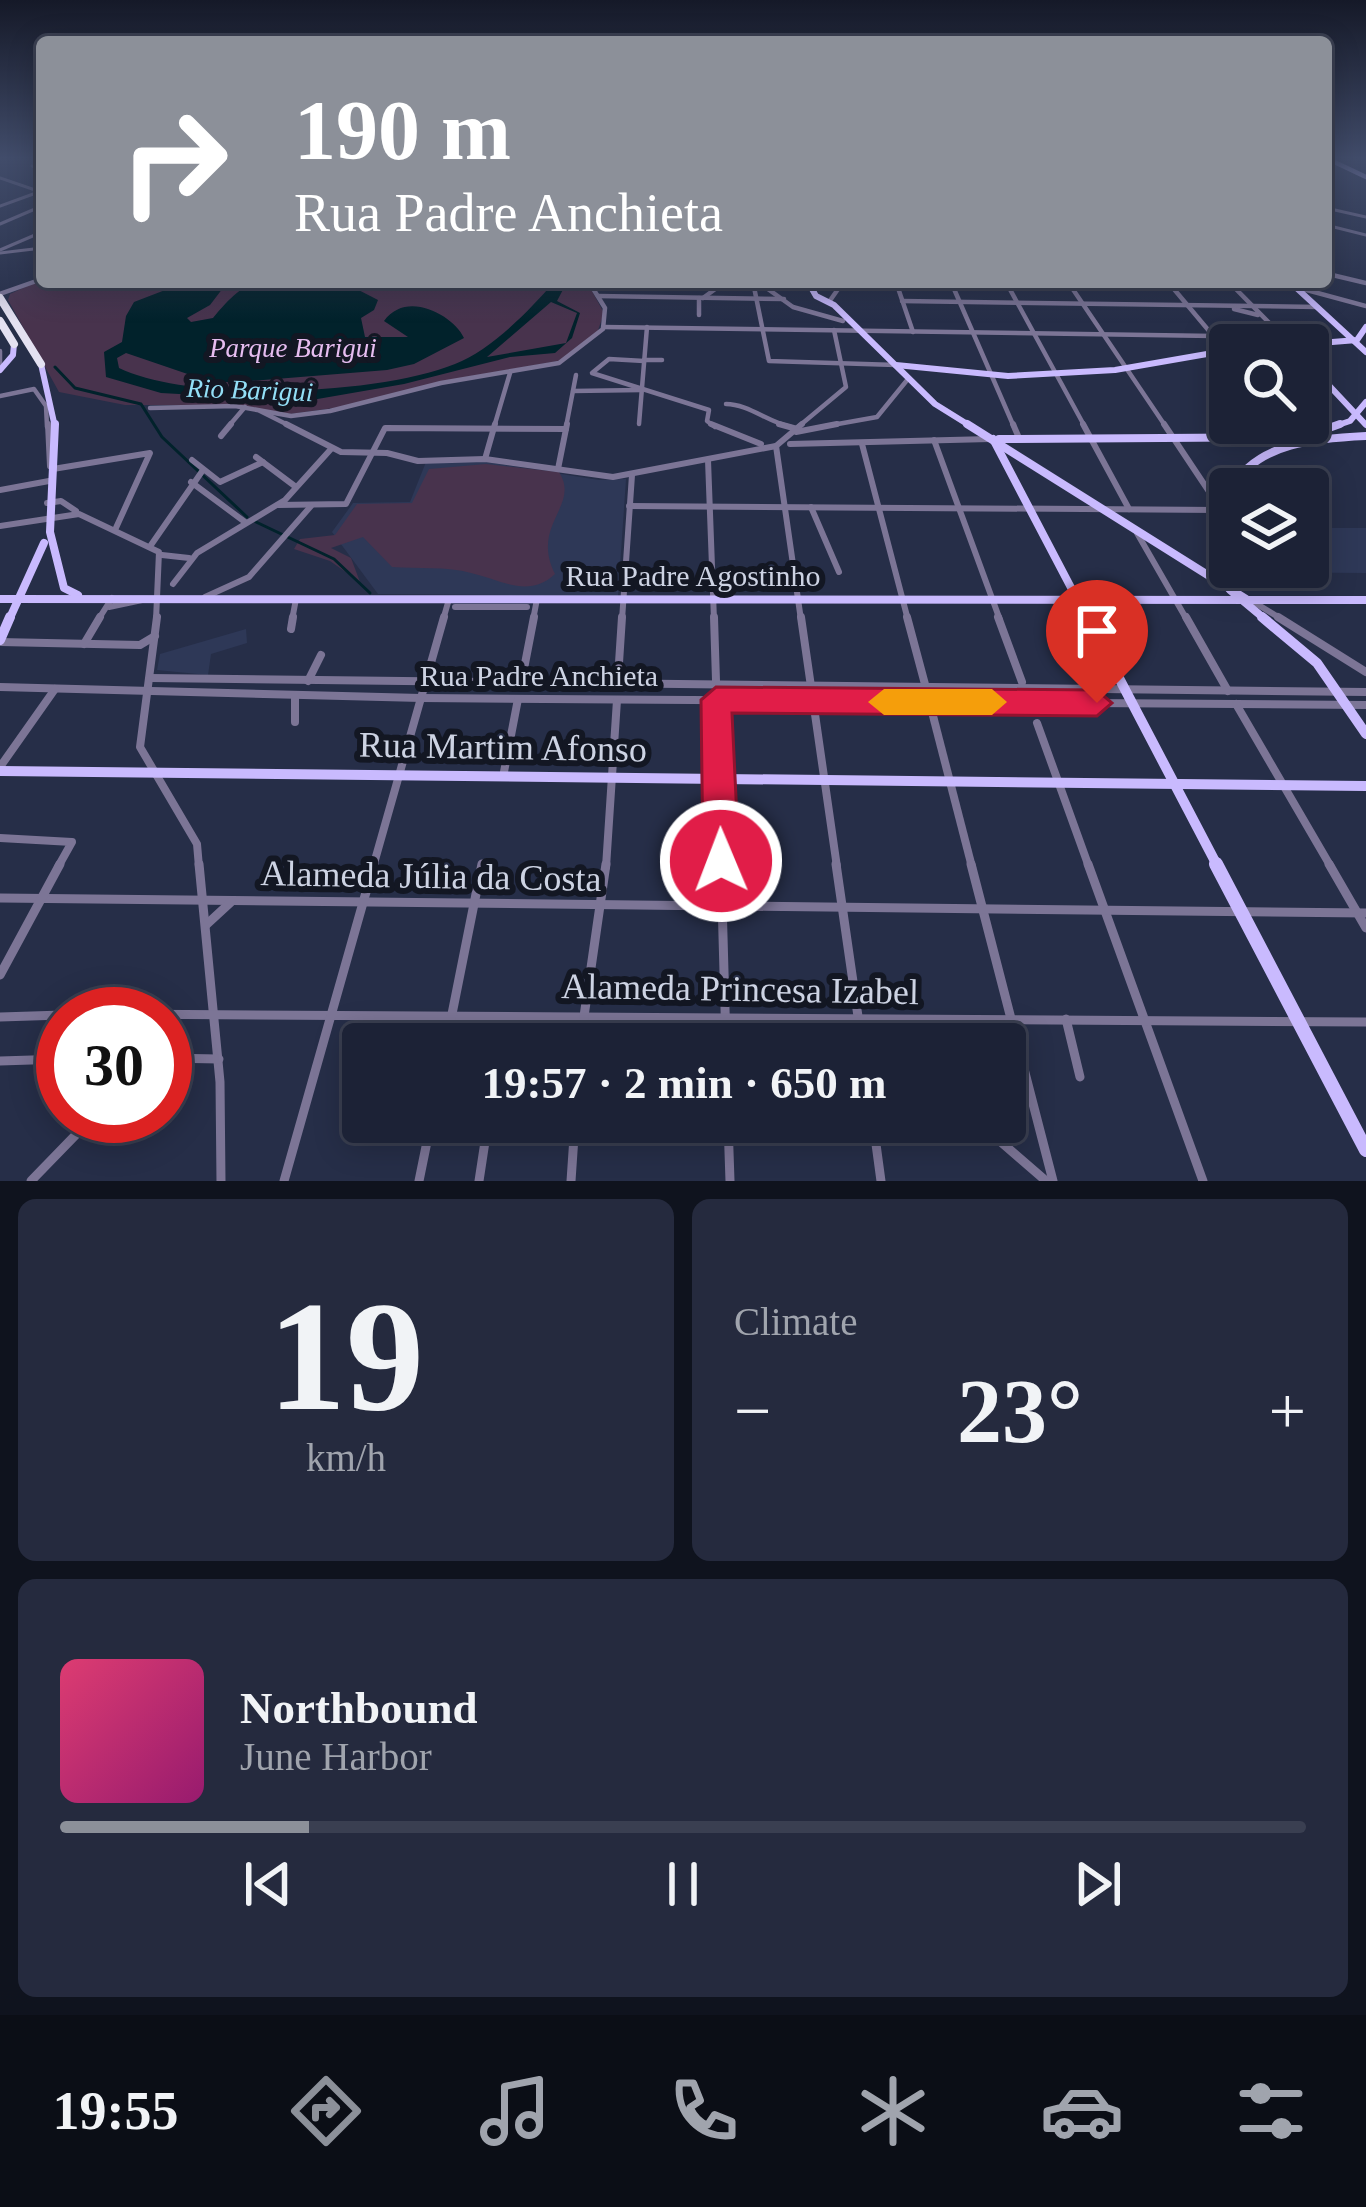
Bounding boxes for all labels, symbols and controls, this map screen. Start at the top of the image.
icon: right [96,84,252,240]
text: 190 m [294,84,511,177]
text: Rua Padre Anchieta [294,183,723,243]
map controls [1209,324,1329,588]
button: search [1209,324,1329,444]
park label: Parque Barigui [208,333,377,363]
water label: Rio Barigui [185,373,314,407]
button: layers [1209,468,1329,588]
street label: Rua Padre Agostinho [566,559,821,592]
pin [1046,580,1148,703]
icon: arrive [1064,598,1130,664]
street label: Rua Padre Anchieta [420,659,658,692]
street label: Rua Martim Afonso [359,724,647,770]
position arrow [658,798,784,924]
street label: Alameda Júlia da Costa [260,853,602,899]
street label: Alameda Princesa Izabel [561,966,919,1012]
speed limit sign: 30 [36,987,192,1143]
text: 19:57 · 2 min · 650 m [482,1058,887,1108]
text: 19 [268,1270,424,1443]
text: Climate [734,1300,857,1343]
text: 23° [957,1362,1083,1461]
text: − [734,1374,771,1447]
text: + [1269,1374,1306,1447]
text: km/h [306,1436,386,1479]
text: Northbound [240,1683,478,1733]
text: June Harbor [240,1735,432,1778]
icon: previous [235,1851,301,1917]
icon: pause [650,1851,716,1917]
icon: next [1065,1851,1131,1917]
icon: directions [284,2069,368,2153]
icon: music [473,2069,557,2153]
icon: phone [662,2069,746,2153]
icon: climate [851,2069,935,2153]
icon: car [1040,2069,1124,2153]
icon: filters [1229,2069,1313,2153]
text: 19:55 [53,2081,179,2141]

